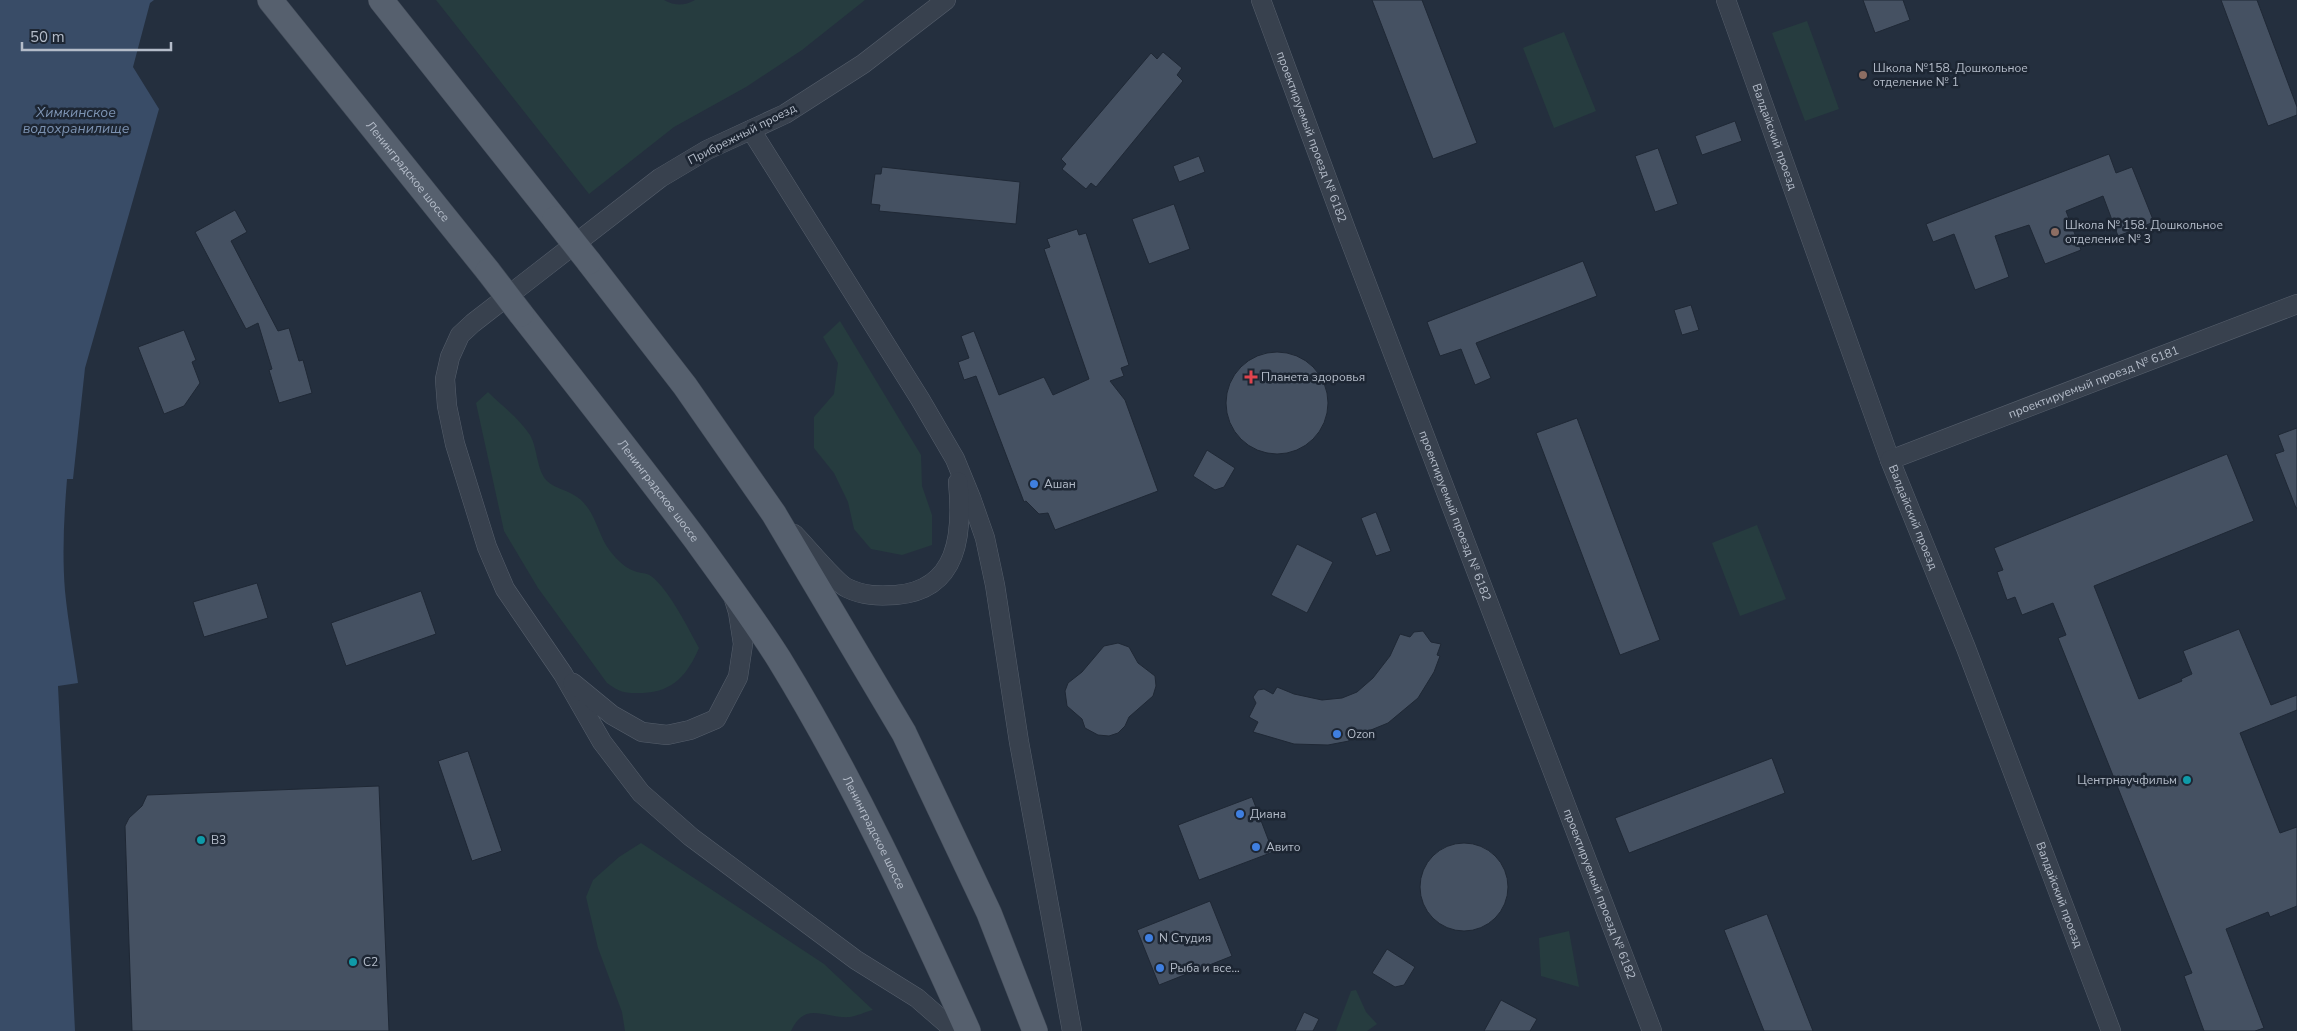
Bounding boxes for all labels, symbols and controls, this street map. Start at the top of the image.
scale bar [22,20,171,52]
text: 50 m [30,27,65,47]
street label: проектируемый проезд № 6182 [1273,49,1351,225]
place label: Школа №158. Дошкольное отделение № 1 [1873,60,2028,90]
marker: Школа №158. Дошкольное отделение № 1 [1857,69,1869,81]
street label: Валдайский проезд [1748,81,1801,192]
street label: Прибрежный проезд [685,100,799,168]
water label: Химкинское водохранилище [23,103,130,138]
street label: Ленинградское шоссе [362,118,453,225]
place label: Школа № 158. Дошкольное отделение № 3 [2065,217,2223,247]
marker: Школа № 158. Дошкольное отделение № 3 [2049,226,2061,238]
street label: проектируемый проезд № 6181 [2006,342,2181,422]
place label: Планета здоровья [1261,369,1365,385]
marker: Планета здоровья [1245,371,1257,383]
street label: проектируемый проезд № 6182 [1415,428,1495,603]
street label: Ленинградское шоссе [614,436,703,545]
street label: Валдайский проезд [1885,462,1941,572]
place label: Ашан [1044,476,1076,492]
marker: Ашан [1028,478,1040,490]
place label: Ozon [1347,726,1375,742]
marker: Ozon [1331,728,1343,740]
place label: Центрнаучфильм [2077,772,2177,788]
street label: Ленинградское шоссе [839,773,909,892]
marker: Центрнаучфильм [2181,774,2193,786]
place label: Диана [1250,806,1286,822]
street label: проектируемый проезд № 6182 [1560,806,1639,982]
marker: Диана [1234,808,1246,820]
place label: B3 [211,832,226,848]
marker: B3 [195,834,207,846]
place label: Авито [1266,839,1301,855]
street label: Валдайский проезд [2032,840,2087,950]
marker: Авито [1250,841,1262,853]
place label: N Студия [1159,930,1211,946]
marker: N Студия [1143,932,1155,944]
place label: C2 [363,954,378,970]
marker: C2 [347,956,359,968]
place label: Рыба и все... [1170,960,1240,976]
marker: Рыба и все... [1154,962,1166,974]

